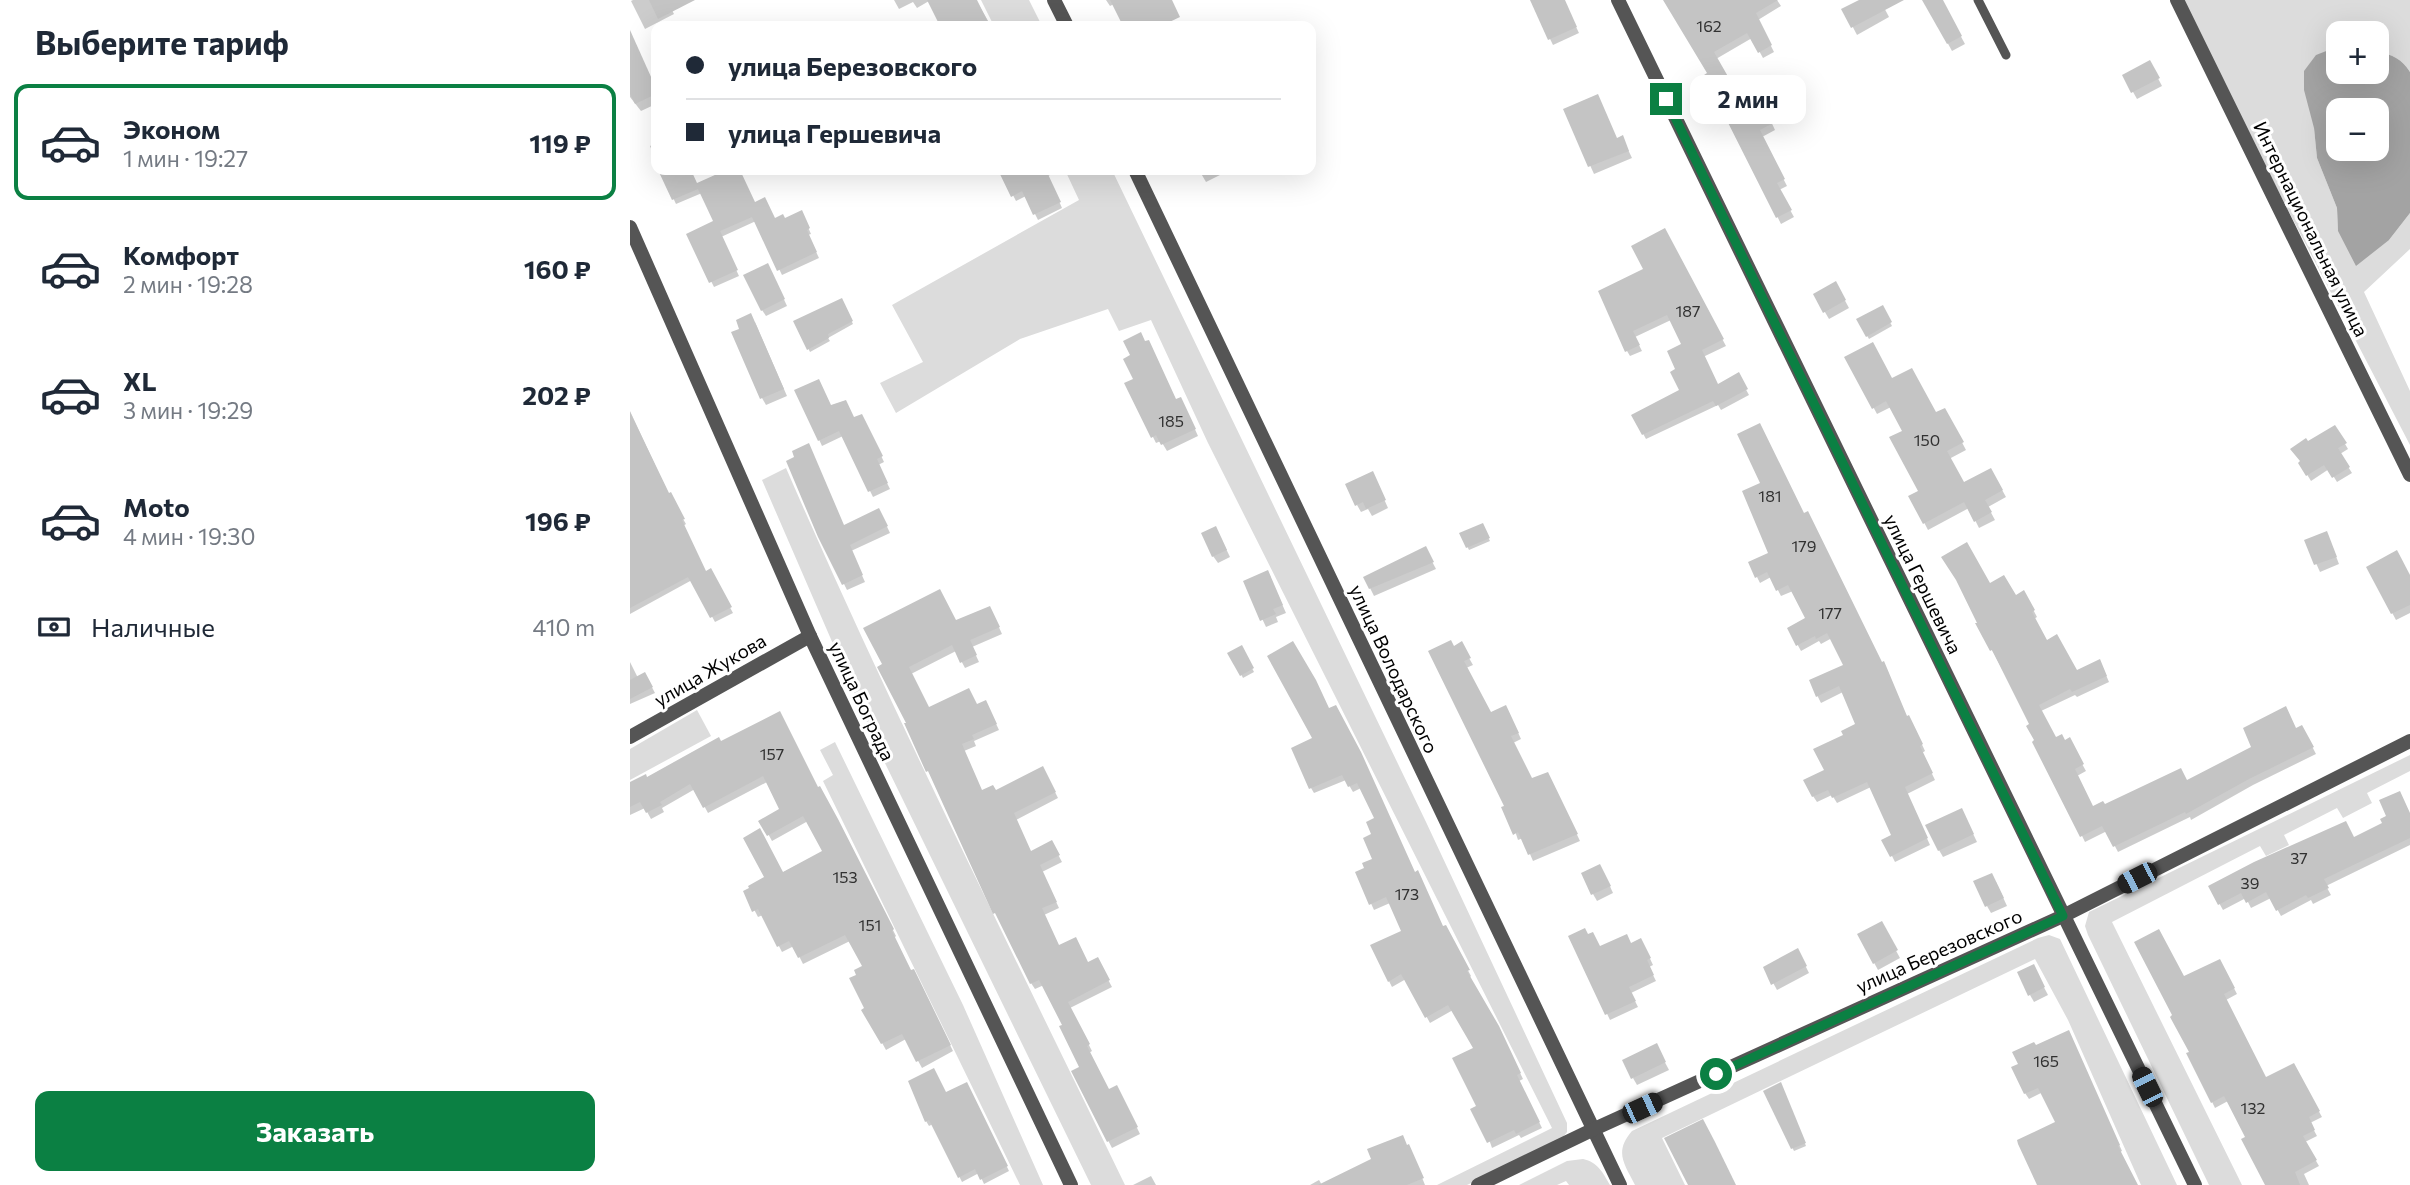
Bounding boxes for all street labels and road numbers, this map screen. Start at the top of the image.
street label: Интернациональная улица [2249,117,2374,340]
street label: улица Гершевича [1880,510,1967,657]
street label: улица Володарского [1345,581,1444,757]
street label: улица Жукова [650,628,770,711]
street label: улица Бограда [825,637,900,764]
street label: улица Березовского [1852,904,2025,998]

